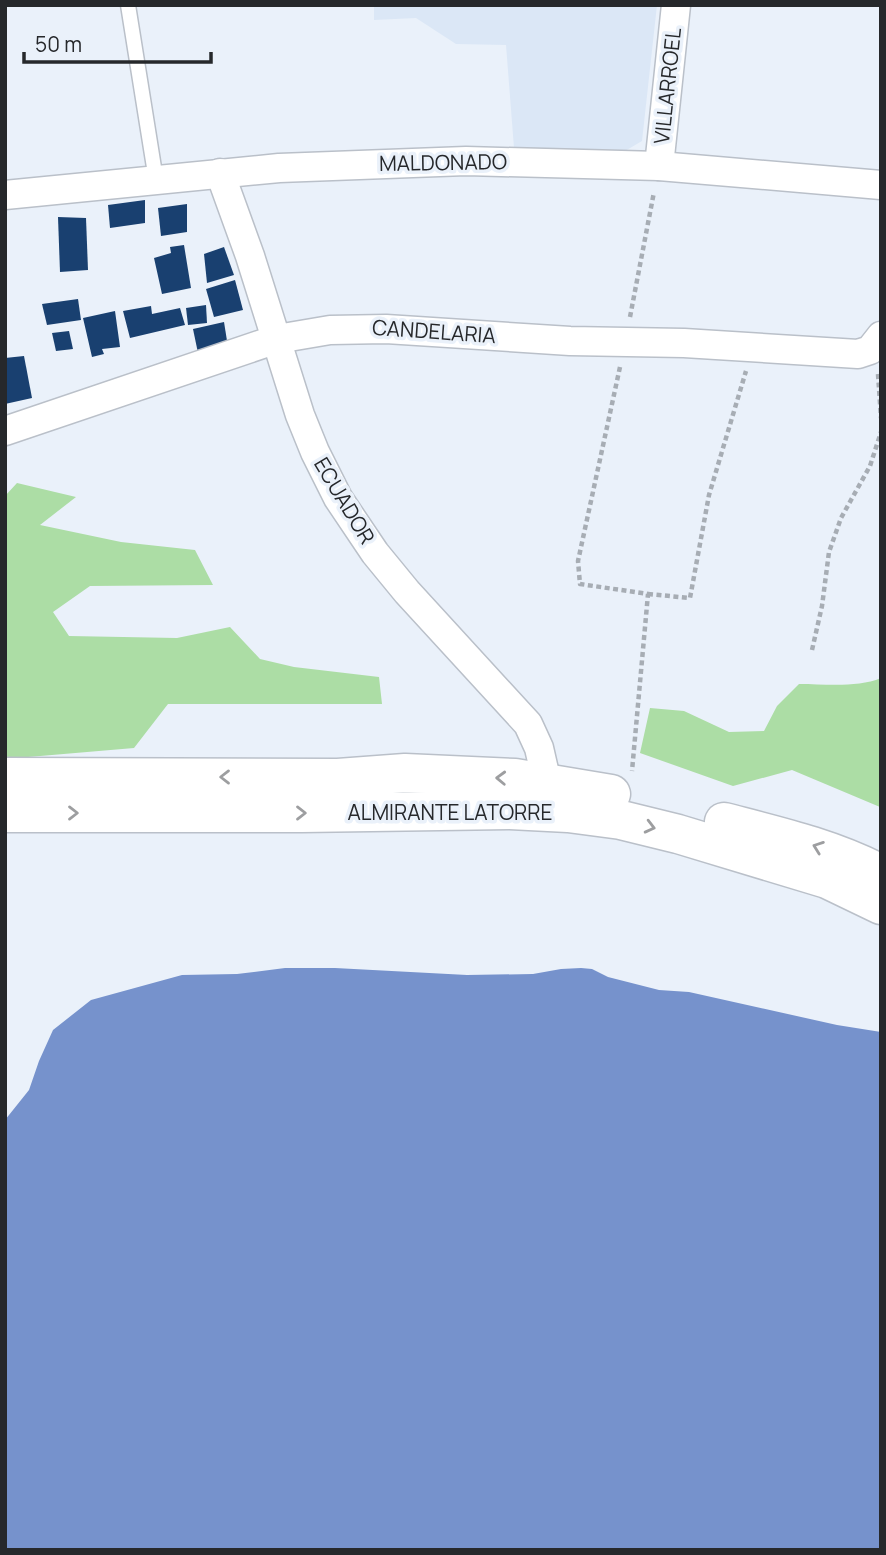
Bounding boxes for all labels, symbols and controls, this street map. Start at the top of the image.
scale bar [24,21,212,65]
street label: VILLARROEL [647,26,687,145]
text: 50 m [35,30,82,58]
street label: MALDONADO [379,147,507,177]
street label: CANDELARIA [371,313,497,349]
street label: ECUADOR [308,452,382,549]
one-way arrow [219,769,229,785]
one-way arrow [495,770,506,786]
street label: ALMIRANTE LATORRE [347,798,553,826]
one-way arrow [69,805,79,821]
one-way arrow [296,805,307,821]
one-way arrow [643,819,655,833]
one-way arrow [813,841,825,855]

